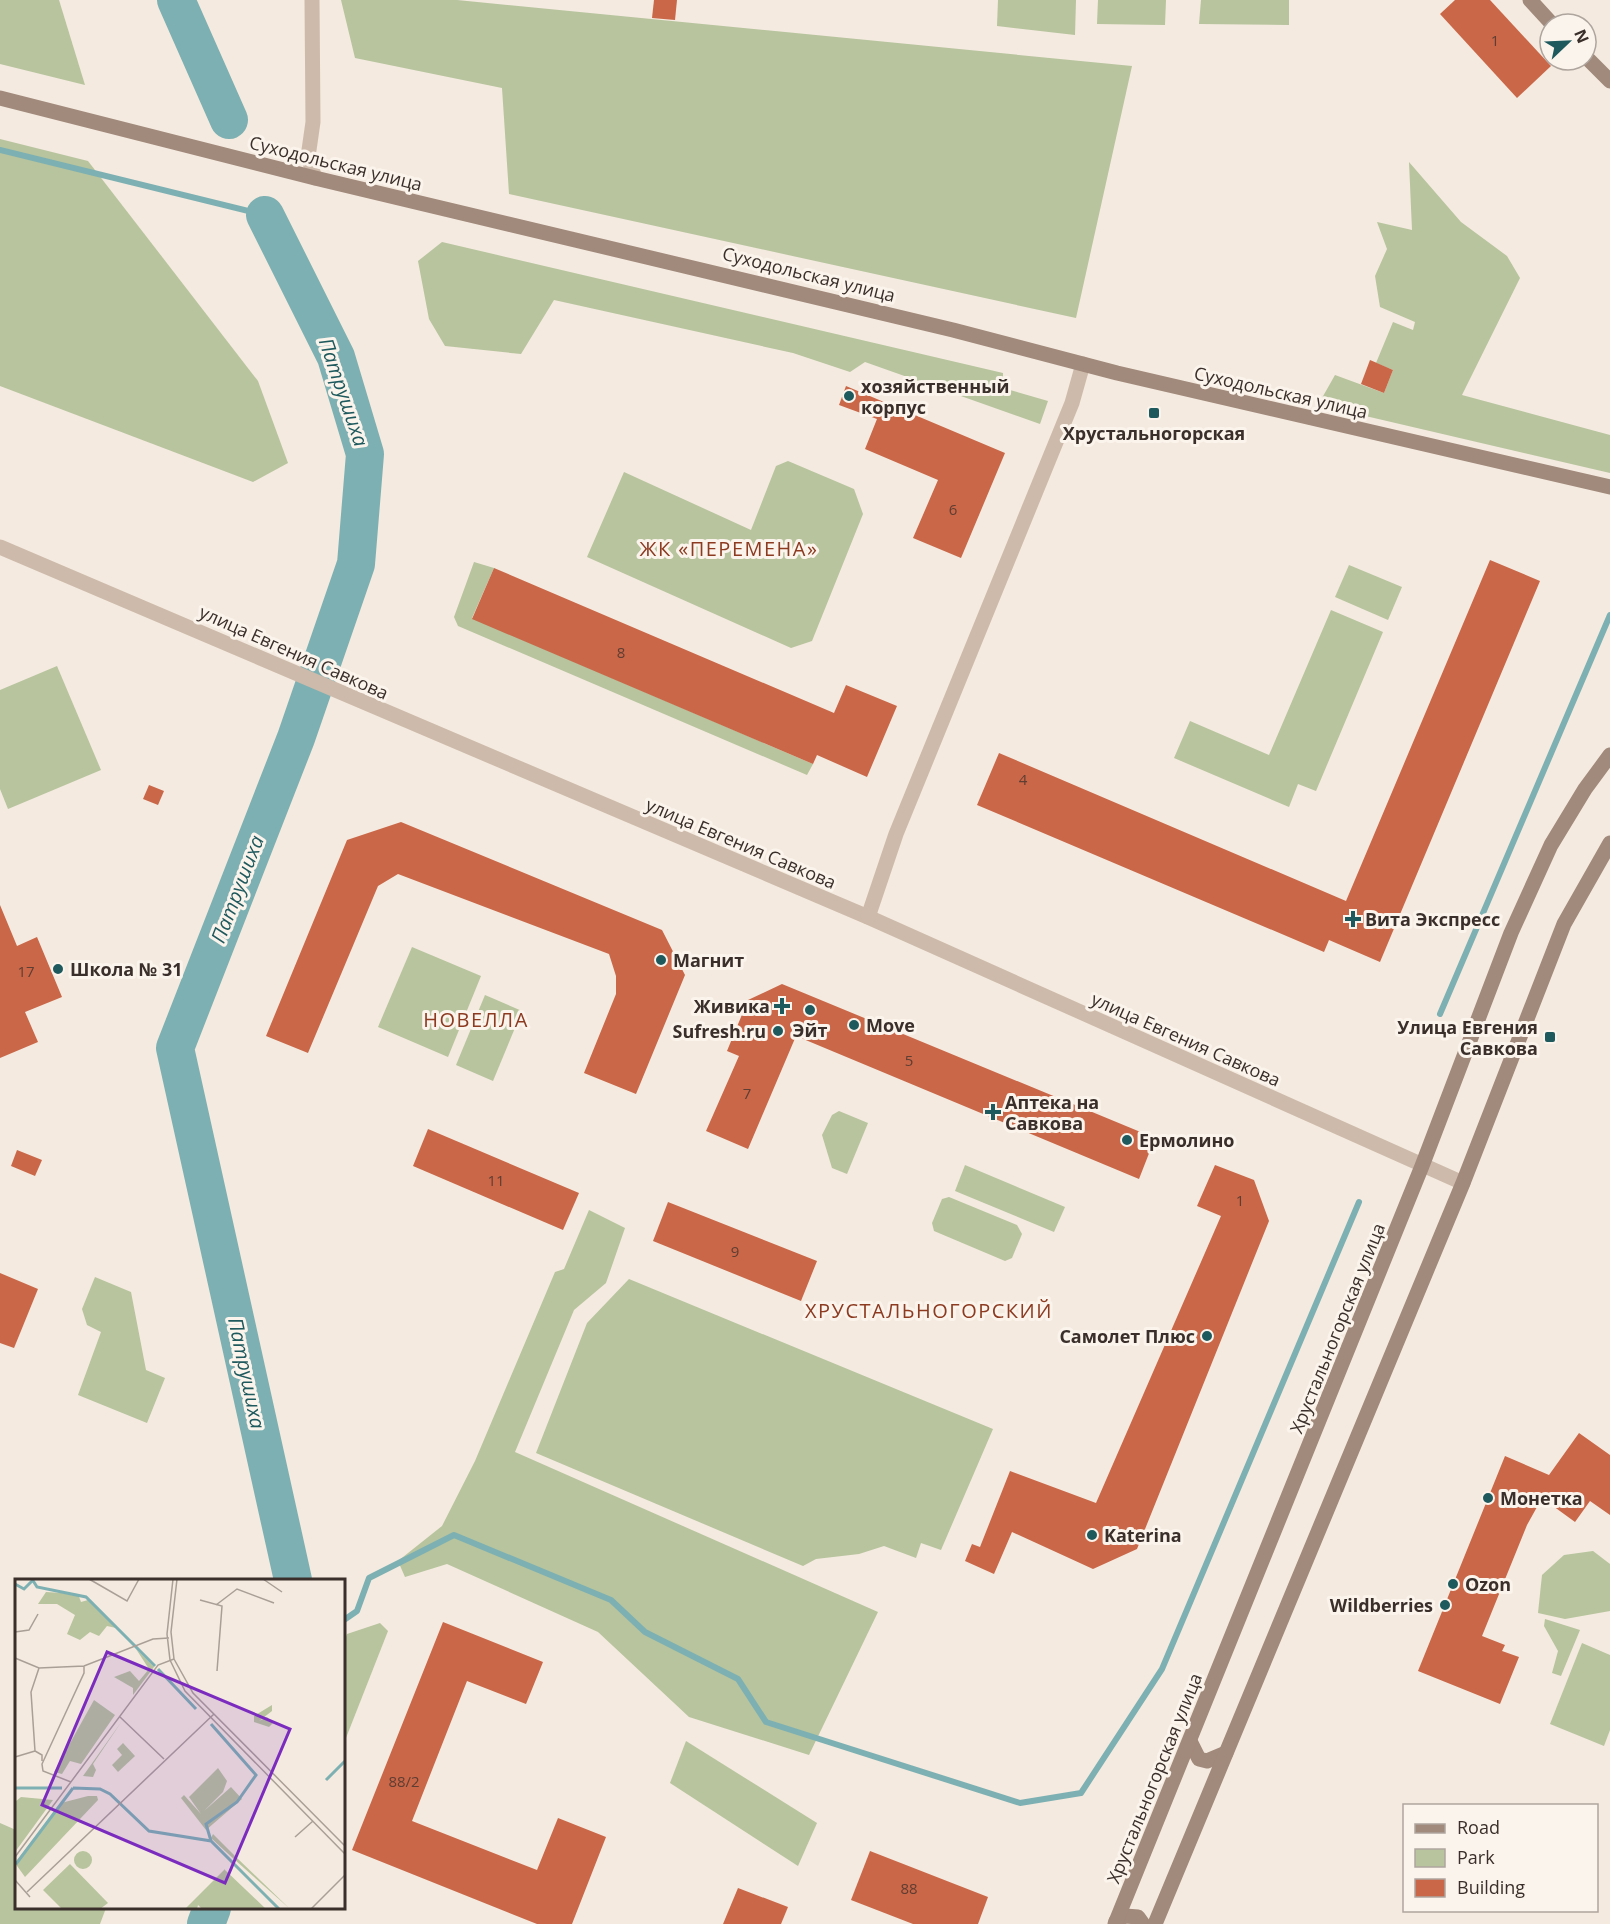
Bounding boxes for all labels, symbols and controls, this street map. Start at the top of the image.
north arrow [1538,12,1598,72]
text: N [1569,26,1594,46]
house number: 1 [1491,30,1499,50]
street label: Суходольская улица [247,130,425,196]
street label: Суходольская улица [720,241,898,307]
water label: Патрушиха [313,334,375,450]
street label: Суходольская улица [1192,360,1370,424]
place label: хозяйственный корпус [861,374,1009,419]
marker: хозяйственный корпус [842,389,856,403]
marker: Хрустальногорская [1147,406,1161,420]
place label: Хрустальногорская [1063,421,1245,445]
house number: 6 [949,499,957,519]
district label: ЖК «ПЕРЕМЕНА» [640,535,818,562]
street label: улица Евгения Савкова [196,599,392,705]
house number: 8 [617,642,625,662]
house number: 4 [1019,769,1028,789]
street label: улица Евгения Савкова [642,792,840,894]
water label: Патрушиха [204,831,270,947]
place label: Вита Экспресс [1365,907,1500,931]
marker: Вита Экспресс [1346,912,1360,926]
place label: Магнит [673,948,744,972]
marker: Магнит [654,953,668,967]
place label: Школа № 31 [70,957,183,981]
house number: 17 [17,961,35,981]
marker: Школа № 31 [51,962,65,976]
street label: улица Евгения Савкова [1088,986,1284,1092]
place label: Живика [694,994,770,1018]
marker: Живика [775,999,789,1013]
marker: Эйт [803,1003,817,1017]
district label: НОВЕЛЛА [423,1006,529,1033]
place label: Move [866,1013,915,1037]
place label: Улица Евгения Савкова [1397,1015,1538,1060]
place label: Эйт [793,1018,827,1042]
marker: Move [847,1018,861,1032]
place label: Sufresh.ru [673,1019,766,1043]
marker: Sufresh.ru [771,1024,785,1038]
marker: Улица Евгения Савкова [1543,1030,1557,1044]
house number: 5 [905,1050,913,1070]
house number: 7 [743,1083,751,1103]
place label: Аптека на Савкова [1005,1090,1099,1135]
marker: Аптека на Савкова [986,1105,1000,1119]
place label: Ермолино [1139,1128,1234,1152]
marker: Ермолино [1120,1133,1134,1147]
house number: 11 [487,1170,505,1190]
house number: 1 [1236,1190,1244,1210]
street label: Хрустальногорская улица [1284,1219,1390,1437]
house number: 9 [731,1241,739,1261]
district label: ХРУСТАЛЬНОГОРСКИЙ [805,1297,1053,1324]
water label: Патрушиха [222,1315,272,1431]
place label: Самолет Плюс [1059,1324,1195,1348]
marker: Самолет Плюс [1200,1329,1214,1343]
place label: Монетка [1500,1486,1583,1510]
marker: Монетка [1481,1491,1495,1505]
place label: Katerina [1104,1523,1182,1547]
marker: Katerina [1085,1528,1099,1542]
place label: Ozon [1465,1572,1511,1596]
marker: Ozon [1446,1577,1460,1591]
inset map [15,1579,345,1909]
place label: Wildberries [1330,1593,1433,1617]
marker: Wildberries [1438,1598,1452,1612]
street label: Хрустальногорская улица [1101,1669,1207,1887]
house number: 88/2 [388,1771,420,1791]
legend [1403,1804,1598,1912]
text: Road [1457,1815,1500,1839]
text: Park [1457,1845,1495,1869]
text: Building [1457,1875,1525,1899]
house number: 88 [900,1878,918,1898]

